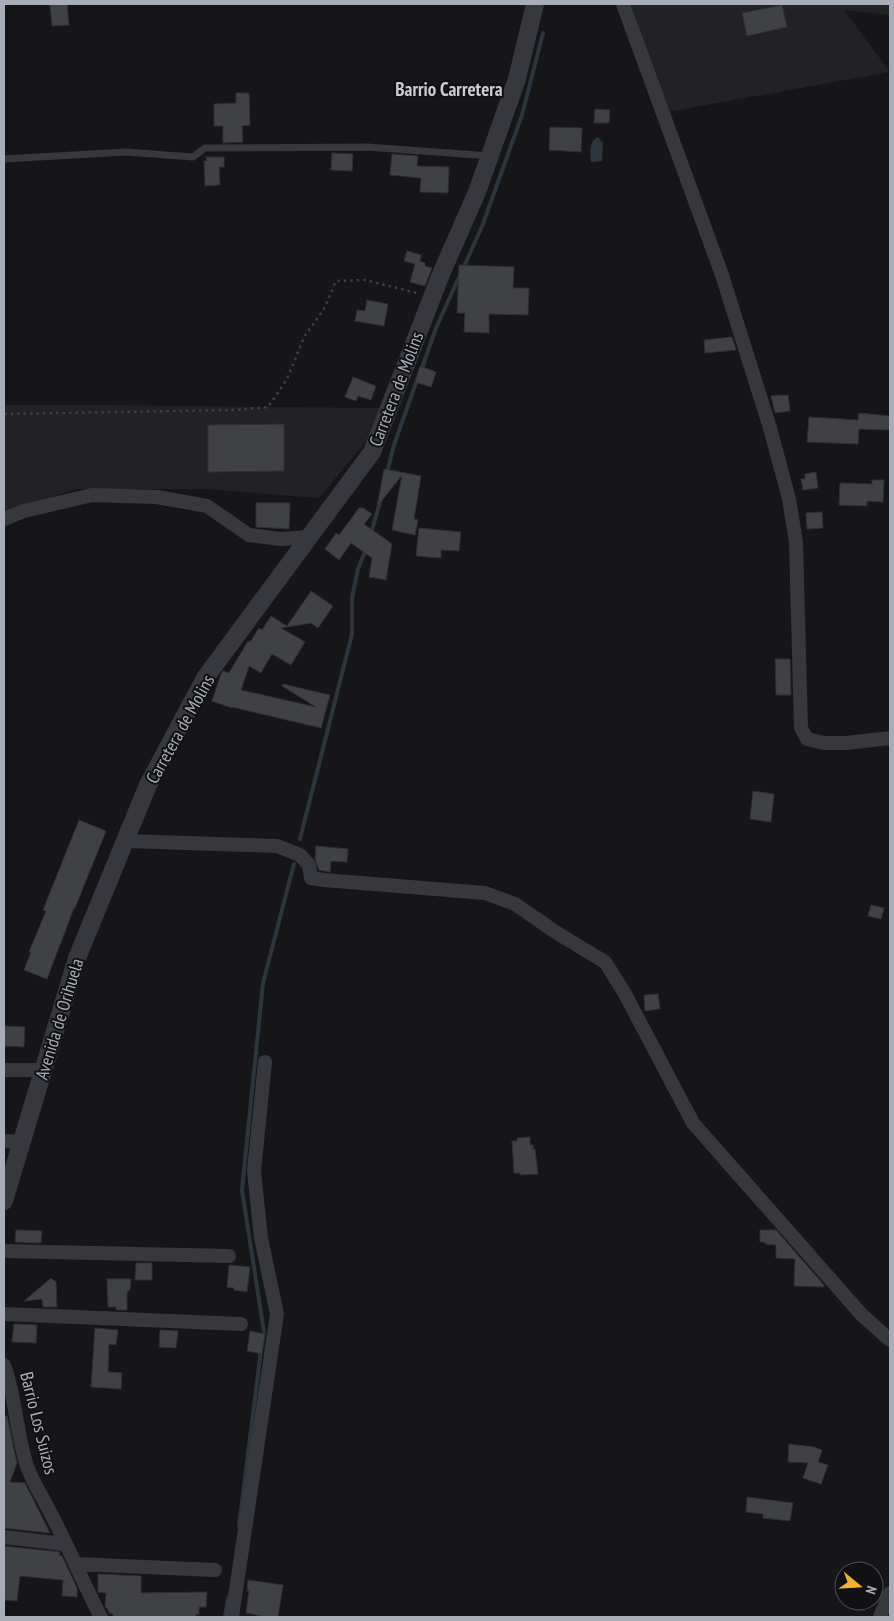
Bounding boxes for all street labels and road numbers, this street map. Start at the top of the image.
street label: Carretera de Molins [364,328,428,450]
street label: Carretera de Molins [141,670,219,788]
street label: Avenida de Orihuela [30,956,88,1082]
street label: Barrio Los Suizos [15,1369,63,1477]

